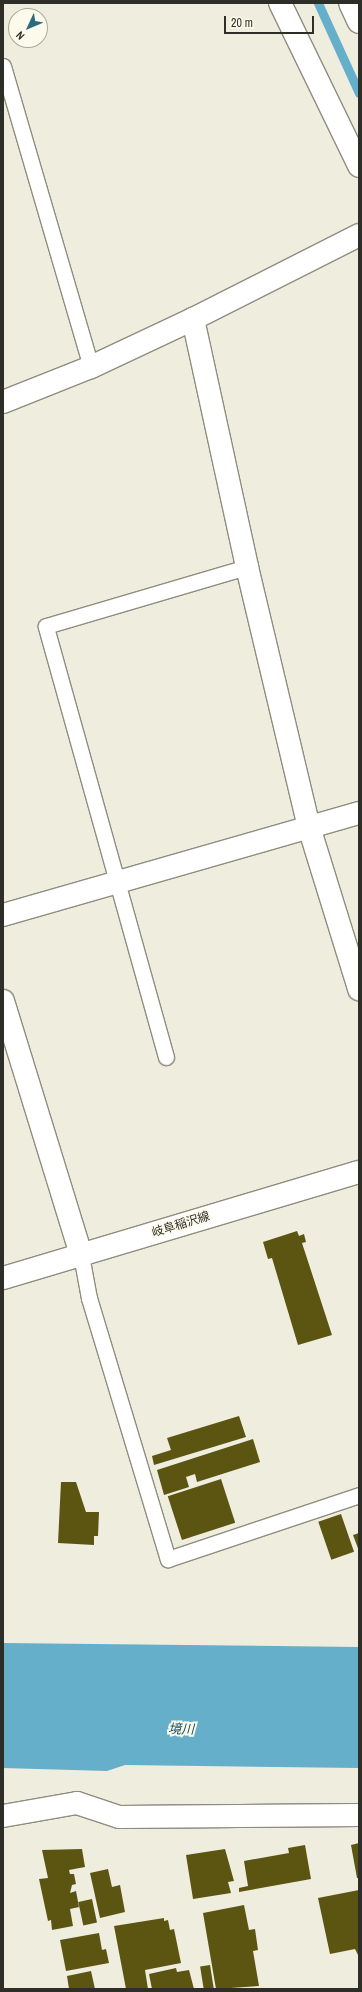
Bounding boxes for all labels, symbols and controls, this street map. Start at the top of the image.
north arrow [8,8,48,48]
scale bar [226,8,316,34]
text: 20 m [231,15,253,31]
text: N [13,28,27,43]
street label: 岐阜稲沢線 [150,1209,212,1241]
water label: 境川 [168,1722,194,1738]

